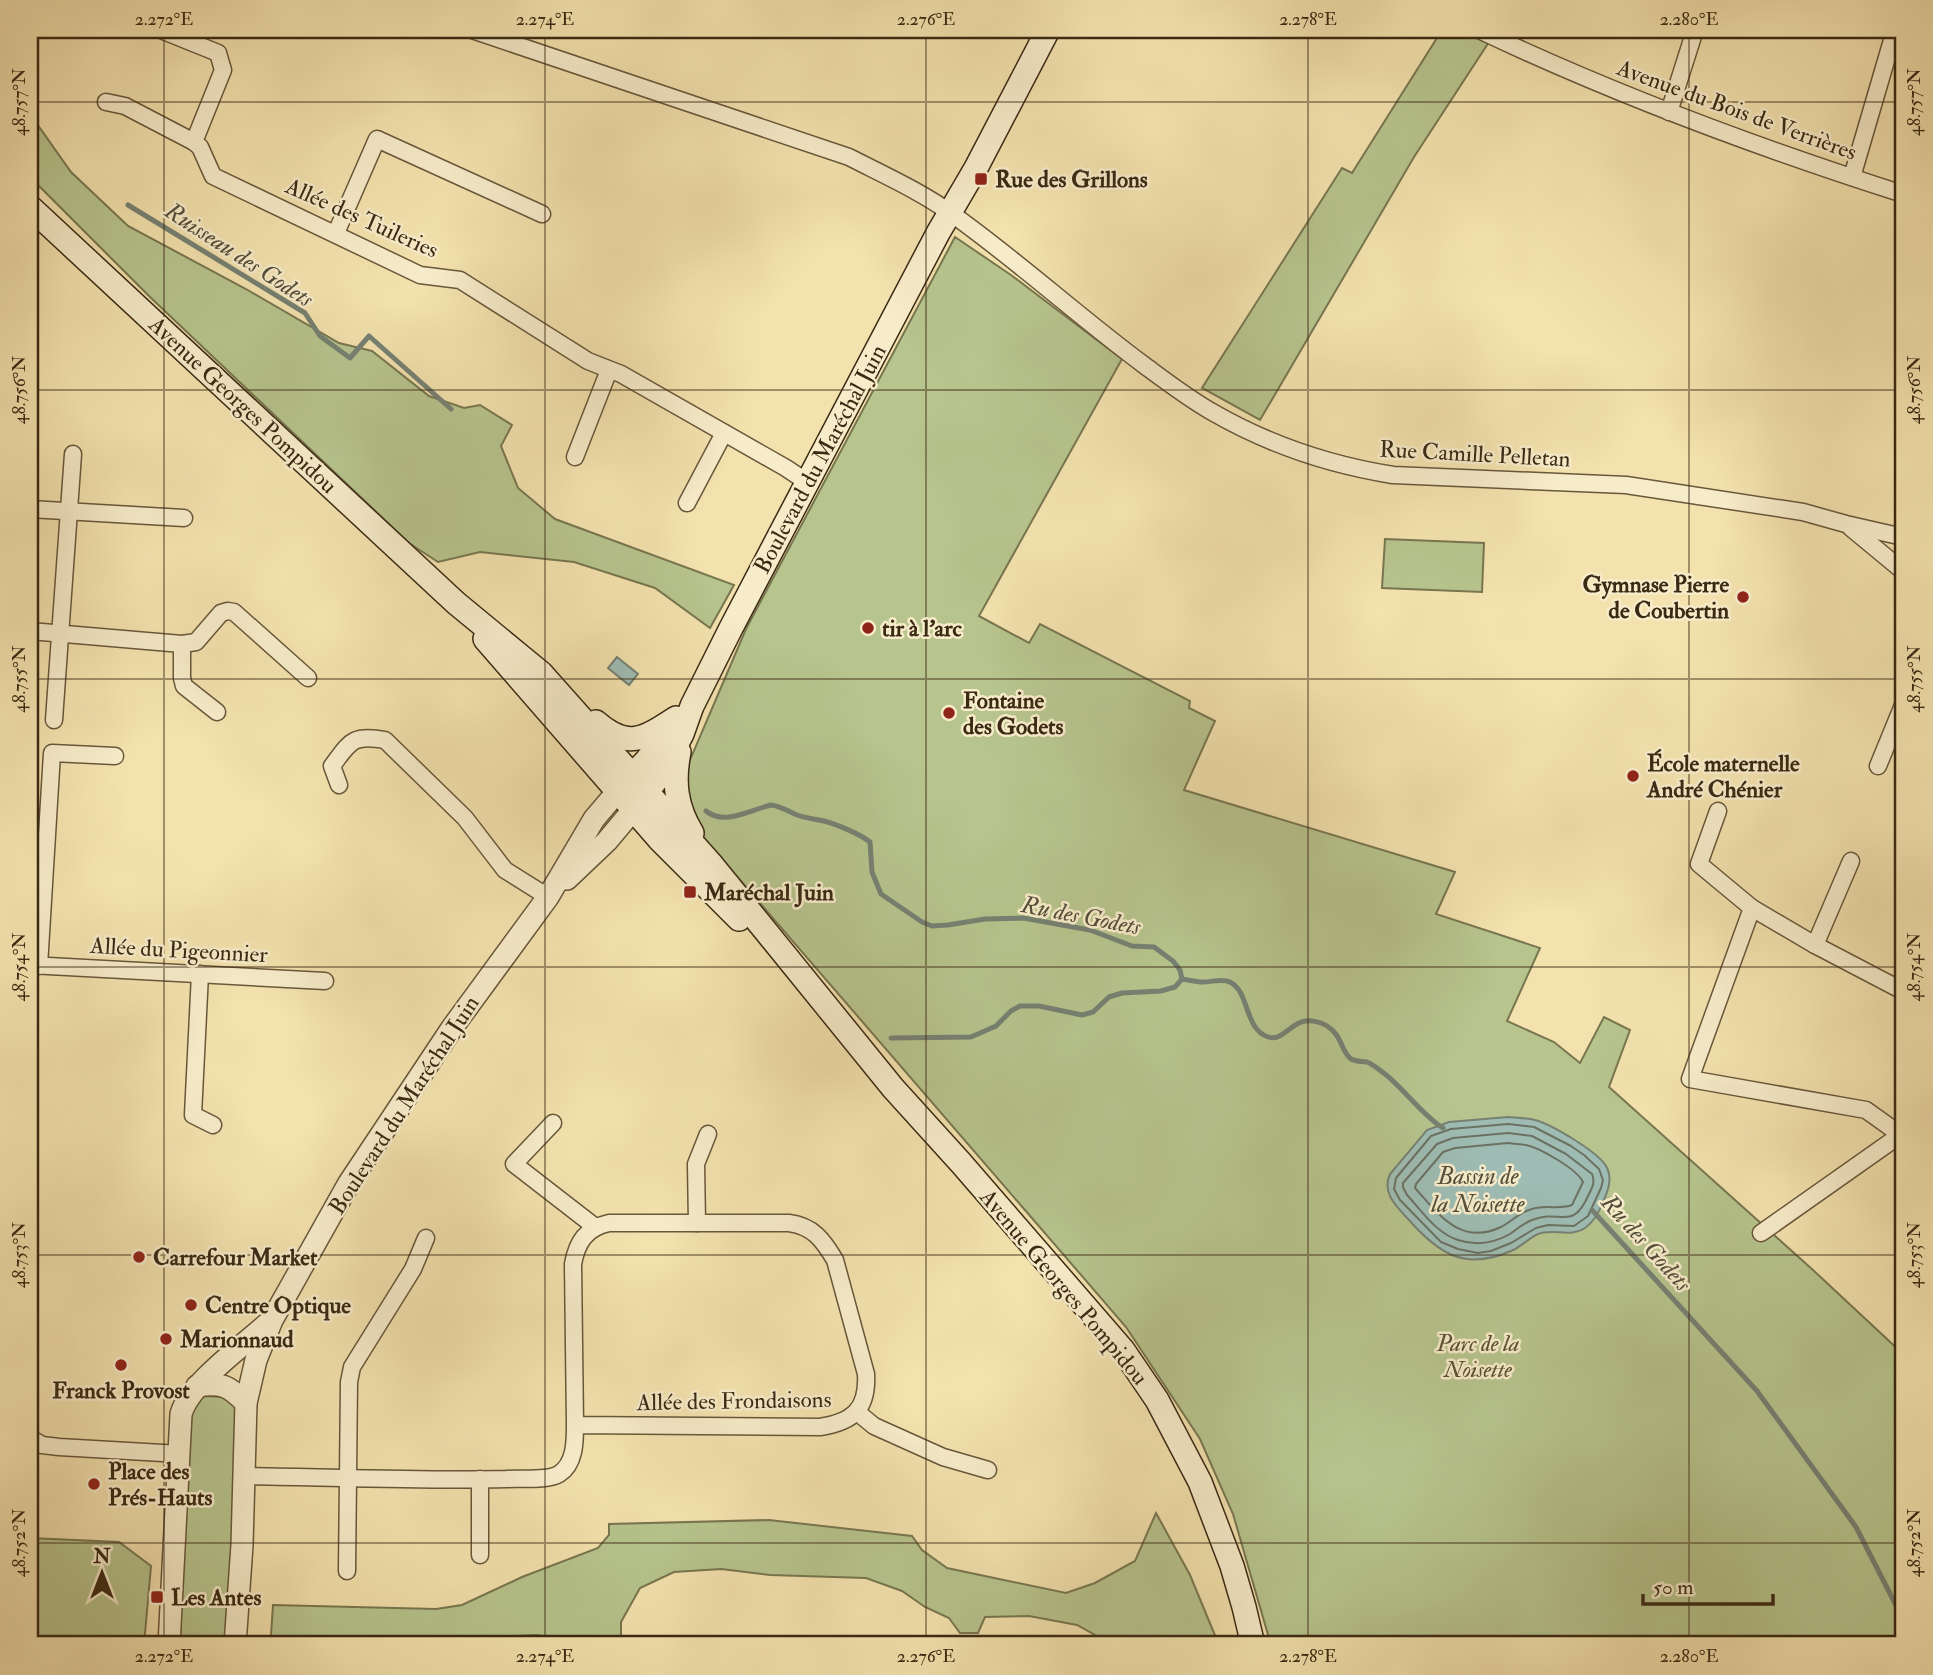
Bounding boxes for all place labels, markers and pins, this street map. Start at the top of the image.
place label: Rue des Grillons [995,165,1148,194]
marker: Rue des Grillons [973,171,989,187]
place label: Gymnase Pierre de Coubertin [1582,570,1729,625]
marker: Gymnase Pierre de Coubertin [1735,589,1751,605]
place label: tir à l'arc [882,614,962,643]
marker: tir à l'arc [860,620,876,636]
place label: Fontaine des Godets [963,686,1063,741]
marker: Fontaine des Godets [941,705,957,721]
place label: École maternelle André Chénier [1646,748,1800,804]
marker: École maternelle André Chénier [1625,768,1641,784]
place label: Maréchal Juin [703,878,834,908]
marker: Maréchal Juin [682,884,698,900]
place label: Carrefour Market [153,1243,318,1272]
marker: Carrefour Market [131,1249,147,1265]
place label: Centre Optique [205,1291,351,1321]
marker: Centre Optique [183,1297,199,1313]
place label: Marionnaud [179,1325,294,1354]
marker: Marionnaud [158,1331,174,1347]
marker: Franck Provost [113,1357,129,1373]
place label: Franck Provost [52,1376,190,1405]
place label: Place des Prés-Hauts [108,1457,213,1512]
marker: Place des Prés-Hauts [86,1476,102,1492]
place label: Les Antes [171,1583,261,1612]
marker: Les Antes [149,1589,165,1605]

